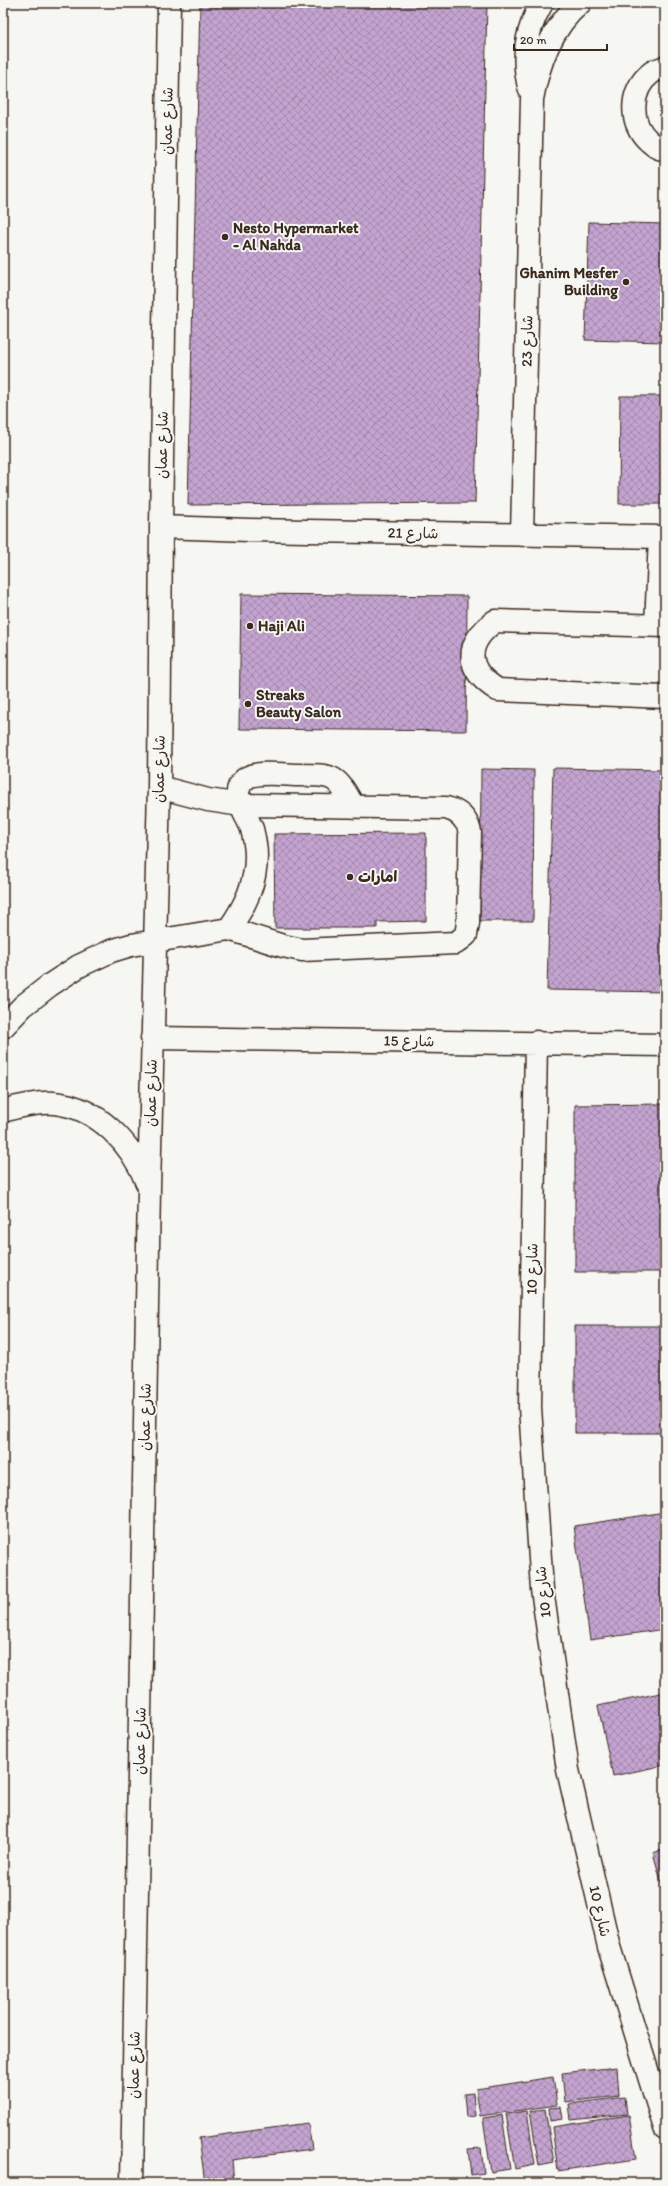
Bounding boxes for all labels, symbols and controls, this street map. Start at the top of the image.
scale bar [514,26,607,52]
text: 20 m [520,33,547,47]
street label: شارع عمان [157,87,178,155]
place label: Nesto Hypermarket - Al Nahda [233,219,359,254]
marker: Nesto Hypermarket - Al Nahda [220,232,230,242]
place label: Ghanim Mesfer Building [519,264,619,300]
marker: Ghanim Mesfer Building [621,277,631,287]
street label: شارع 23 [518,315,537,367]
street label: شارع عمان [152,411,173,479]
street label: شارع 21 [387,524,439,543]
place label: Haji Ali [258,617,305,636]
marker: Haji Ali [245,621,255,631]
place label: Streaks Beauty Salon [256,686,342,722]
marker: Streaks Beauty Salon [243,699,253,709]
street label: شارع عمان [149,735,170,803]
place label: امارات [358,868,397,886]
marker: امارات [345,872,355,882]
street label: شارع 15 [383,1032,434,1051]
street label: شارع عمان [141,1059,162,1127]
street label: شارع 10 [523,1243,542,1295]
street label: شارع عمان [135,1383,156,1451]
street label: شارع 10 [531,1565,556,1619]
street label: شارع عمان [130,1707,151,1775]
street label: شارع 10 [584,1884,615,1939]
street label: شارع عمان [124,2031,145,2099]

